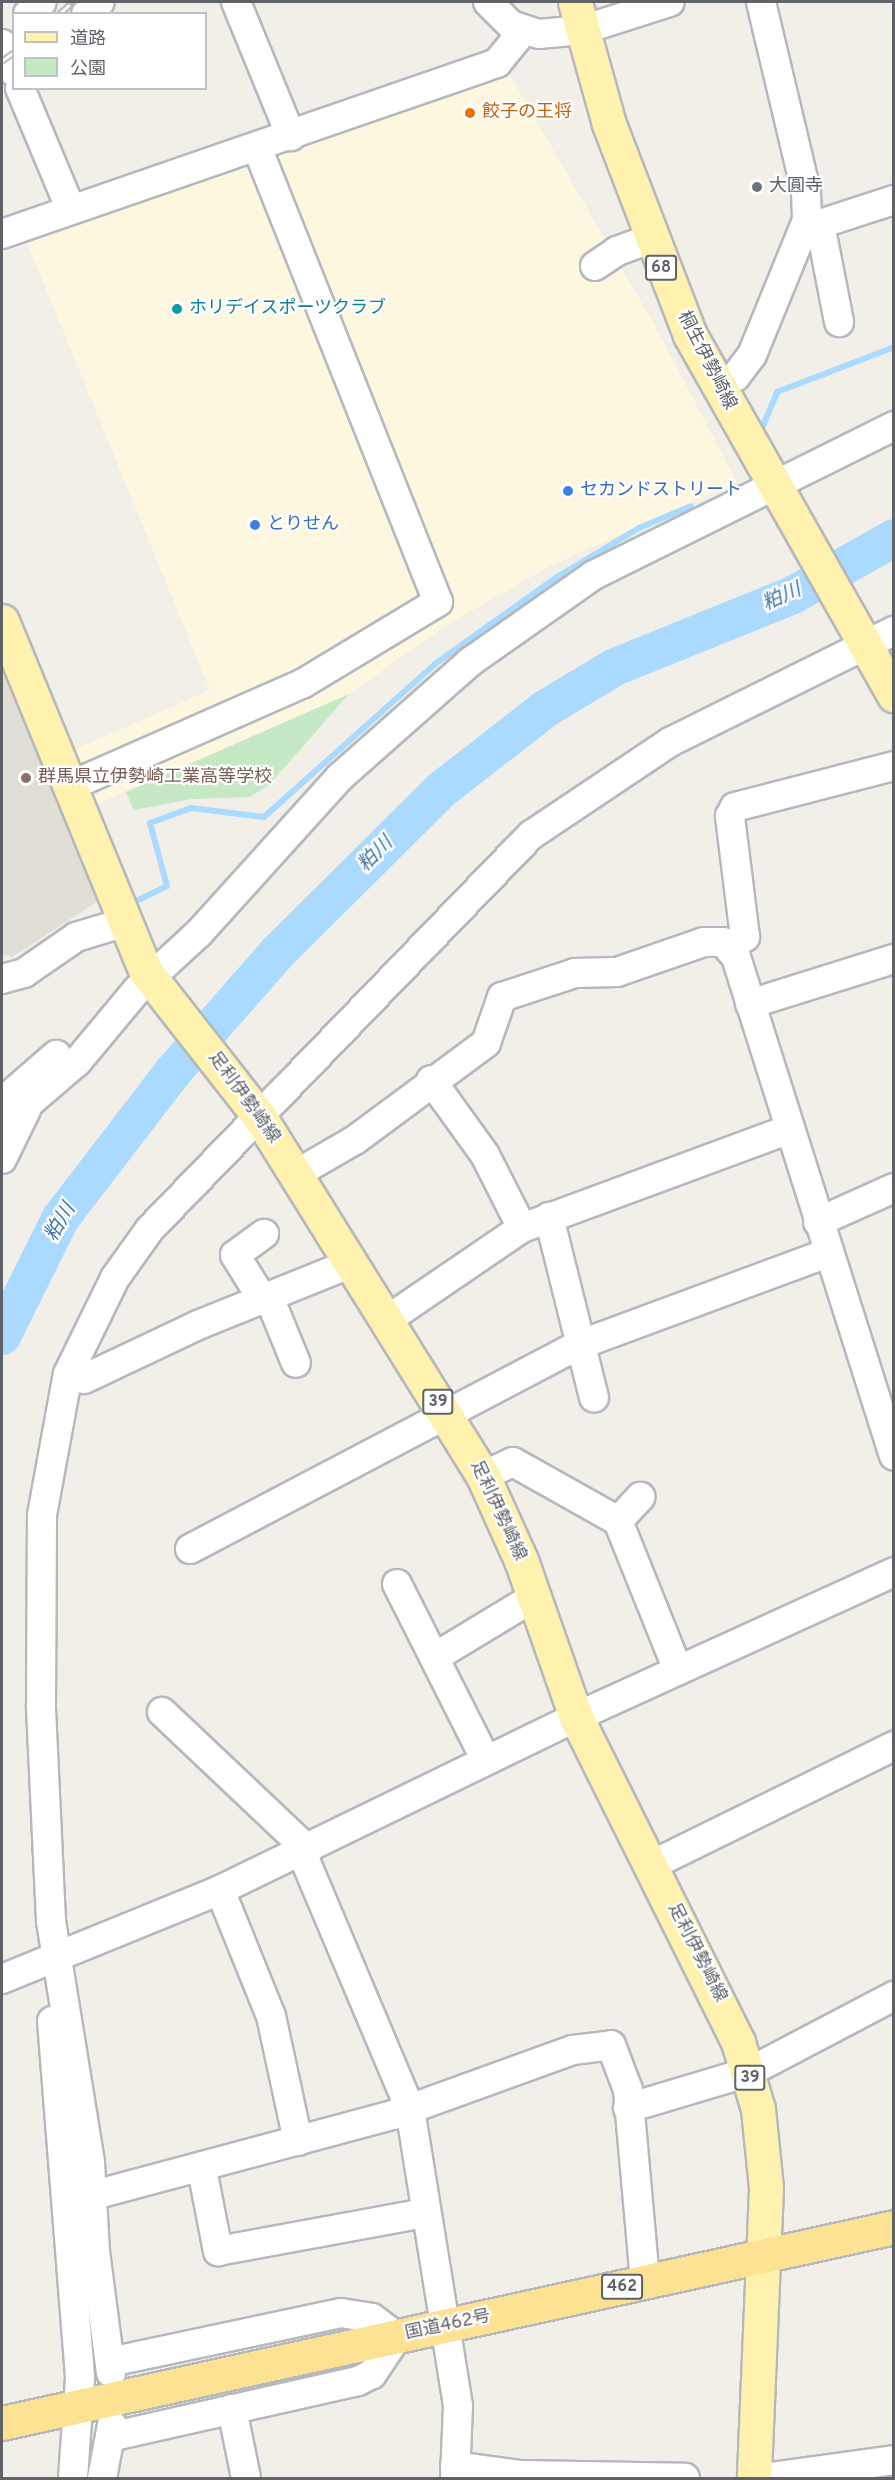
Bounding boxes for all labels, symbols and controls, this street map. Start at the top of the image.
legend [12,12,207,90]
text: 道路 [70,28,106,51]
text: 公園 [70,58,106,81]
place label: 餃子の王将 [482,102,572,124]
marker: 餃子の王将 [463,106,477,120]
place label: 大圓寺 [769,176,823,198]
marker: 大圓寺 [750,180,764,194]
road number: 68 [644,255,678,281]
place label: ホリデイスポーツクラブ [189,298,387,320]
marker: ホリデイスポーツクラブ [170,302,184,316]
street label: 桐生伊勢崎線 [672,308,740,414]
place label: セカンドストリート [580,480,742,502]
marker: セカンドストリート [561,484,575,498]
place label: とりせん [267,514,339,536]
marker: とりせん [248,518,262,532]
water label: 粕川 [759,579,805,617]
place label: 群馬県立伊勢崎工業高等学校 [38,767,272,789]
marker: 群馬県立伊勢崎工業高等学校 [19,771,33,785]
water label: 粕川 [353,832,399,878]
street label: 足利伊勢崎線 [203,1048,283,1148]
water label: 粕川 [40,1200,82,1246]
road number: 39 [422,1389,454,1415]
street label: 足利伊勢崎線 [464,1457,530,1565]
street label: 足利伊勢崎線 [662,1900,730,2006]
road number: 39 [734,2065,766,2091]
road number: 462 [601,2274,643,2300]
street label: 国道462号 [403,2306,493,2346]

